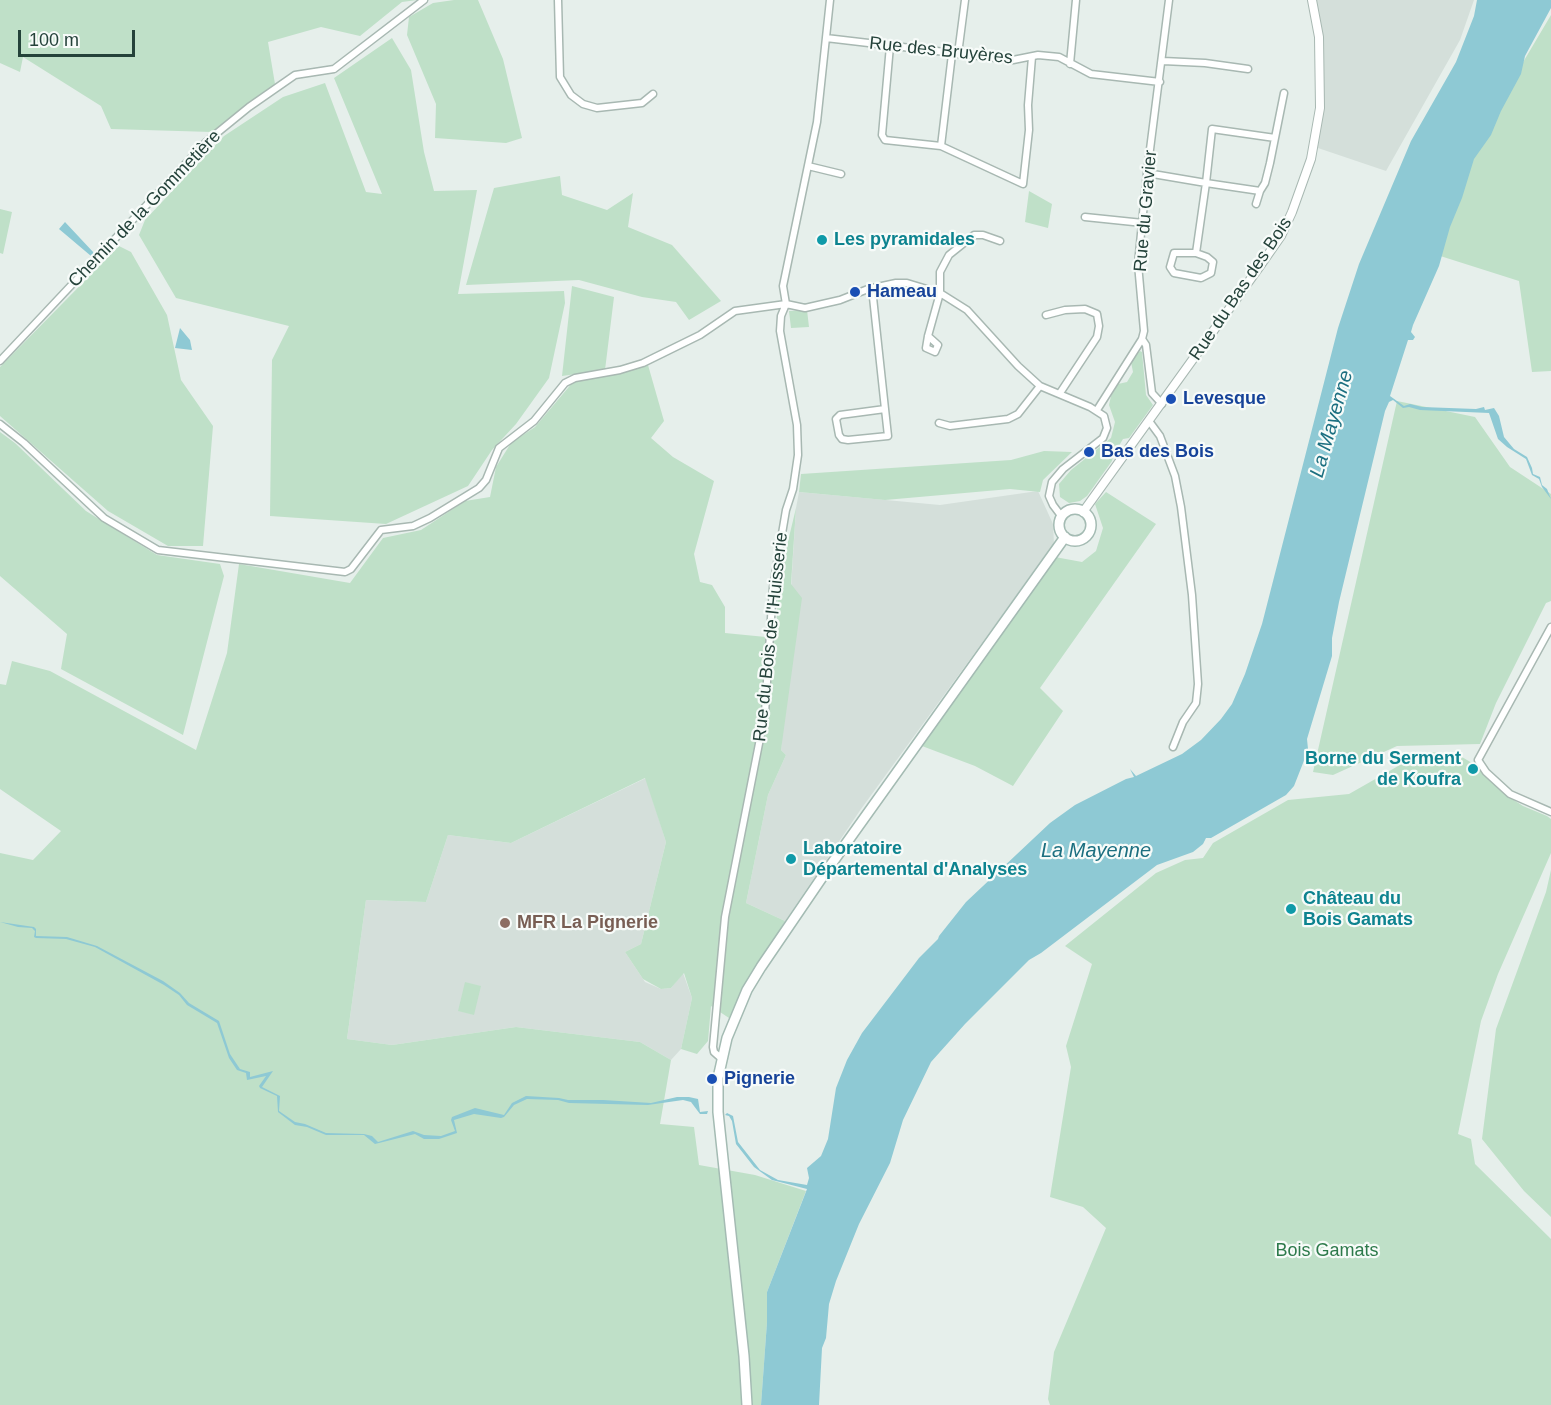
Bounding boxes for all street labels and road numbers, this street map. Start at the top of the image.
street label: Rue des Bruyères [868,33,1014,69]
street label: Chemin de la Gommetière [64,126,226,292]
street label: Rue du Gravier [1130,149,1162,273]
street label: Rue du Bas des Bois [1185,213,1297,365]
street label: Rue du Bois de l'Huisserie [749,531,793,743]

